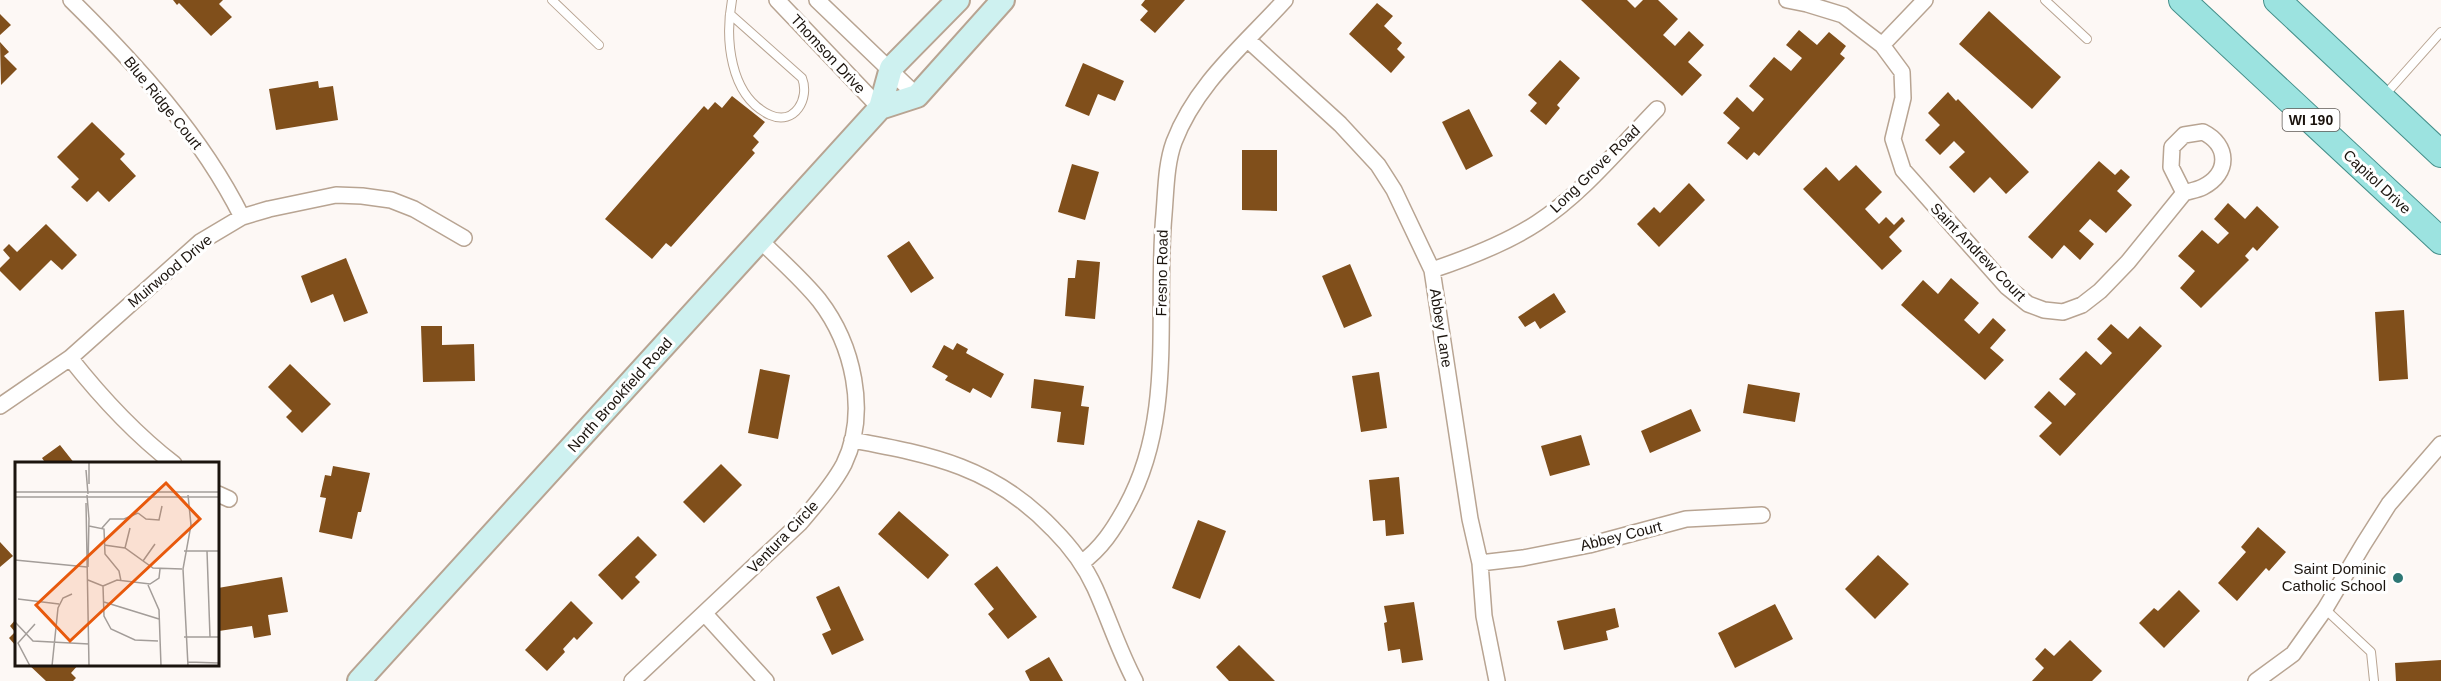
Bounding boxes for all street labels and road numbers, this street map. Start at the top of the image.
street label: Thomson Drive [787,11,869,97]
street label: Blue Ridge Court [121,53,206,153]
road number: WI 190 [2282,109,2340,131]
street label: Long Grove Road [1546,121,1643,216]
street label: Capitol Drive [2340,146,2415,217]
street label: Saint Andrew Court [1927,199,2030,305]
street label: Fresno Road [1152,229,1171,316]
street label: Muirwood Drive [124,231,215,311]
street label: Abbey Lane [1427,287,1456,369]
street label: North Brookfield Road [564,334,675,455]
street label: Ventura Circle [744,497,821,576]
street label: Abbey Court [1578,517,1664,554]

